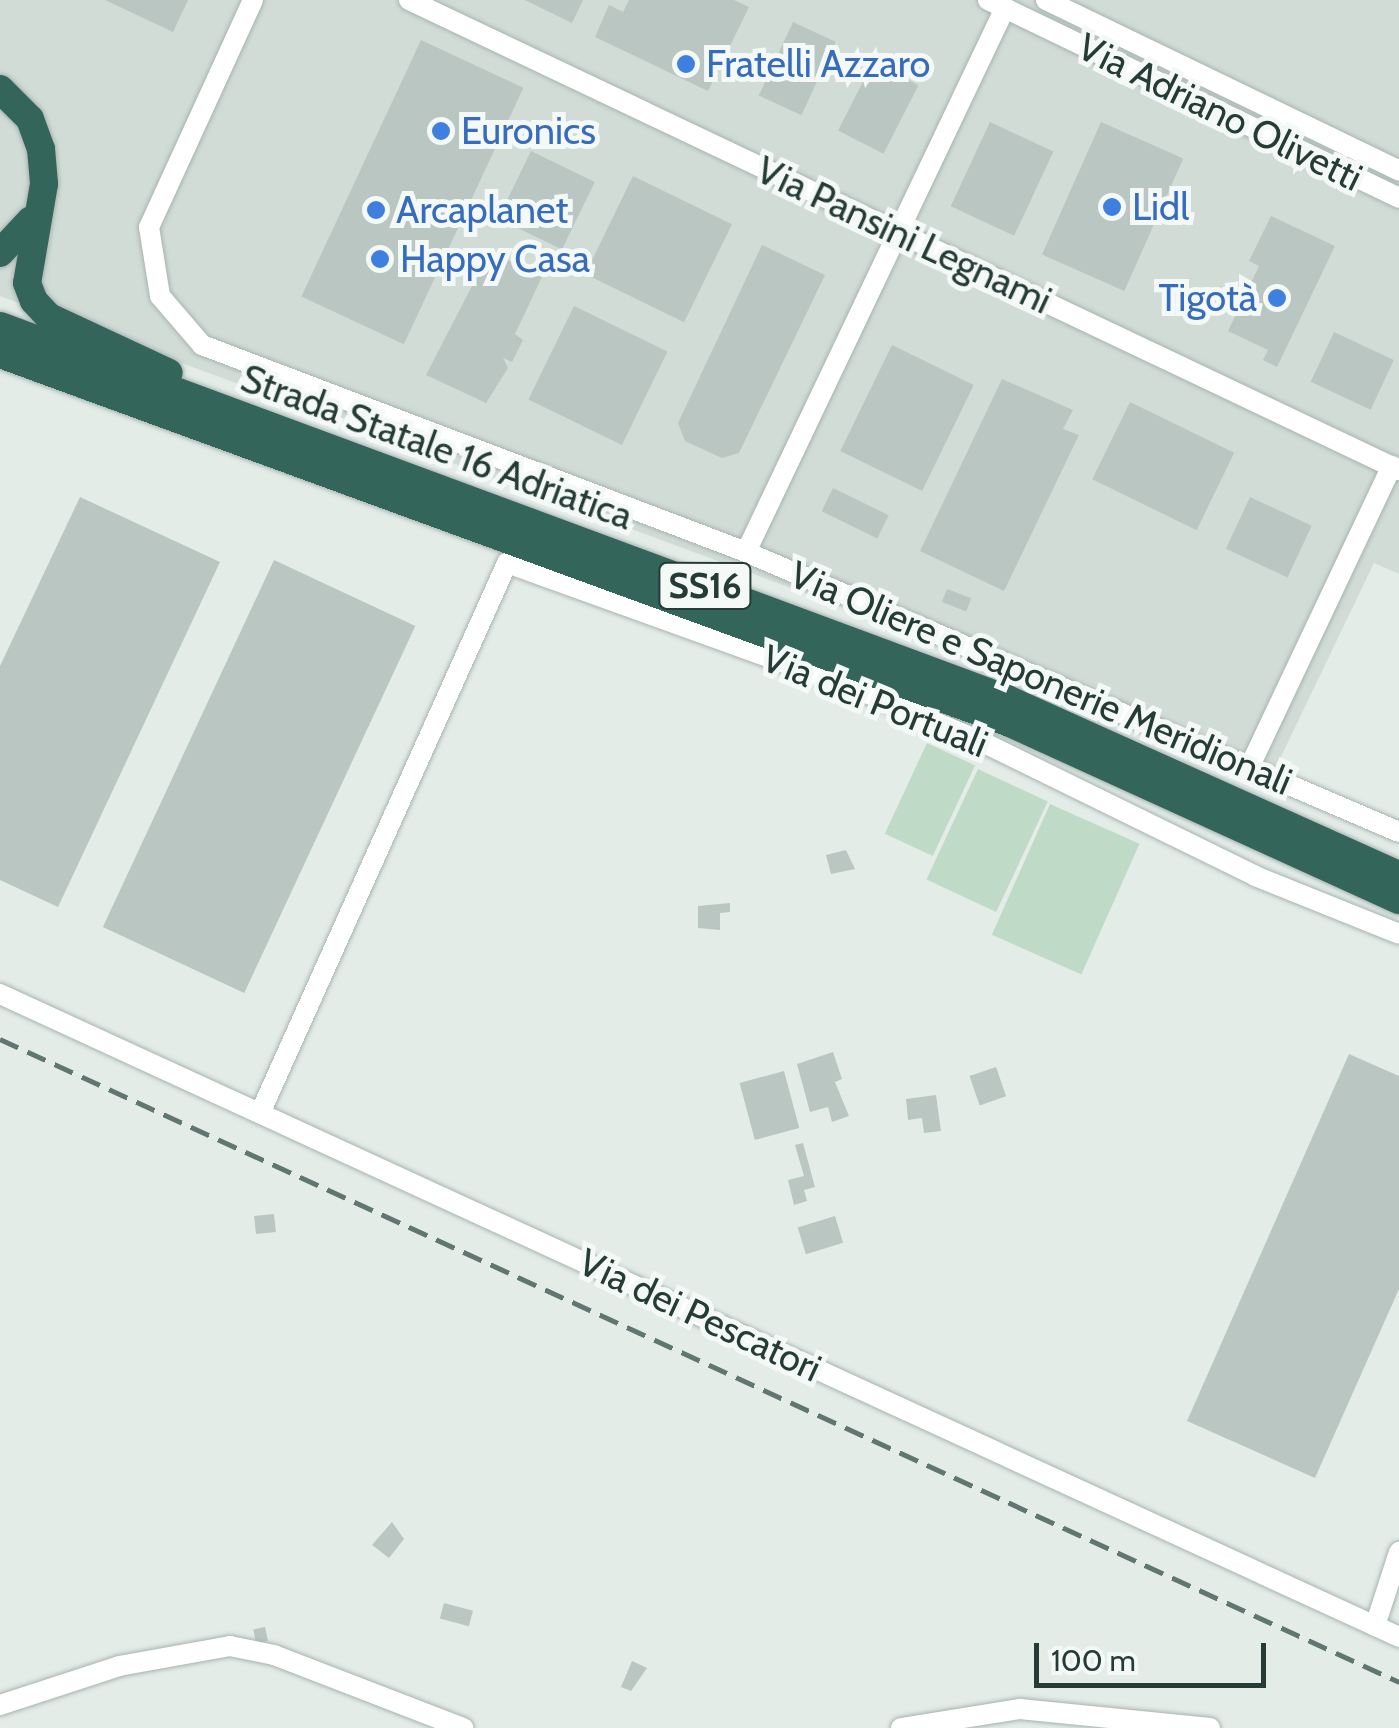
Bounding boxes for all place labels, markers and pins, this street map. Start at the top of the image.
place label: Fratelli Azzaro [706,41,930,87]
marker: Fratelli Azzaro [675,53,697,75]
place label: Euronics [461,108,596,154]
marker: Euronics [430,120,452,142]
place label: Lidl [1132,184,1189,230]
place label: Arcaplanet [396,187,568,233]
marker: Lidl [1101,196,1123,218]
marker: Arcaplanet [365,199,387,221]
place label: Happy Casa [400,236,590,282]
marker: Happy Casa [369,248,391,270]
place label: Tigotà [1158,275,1257,321]
marker: Tigotà [1266,287,1288,309]

